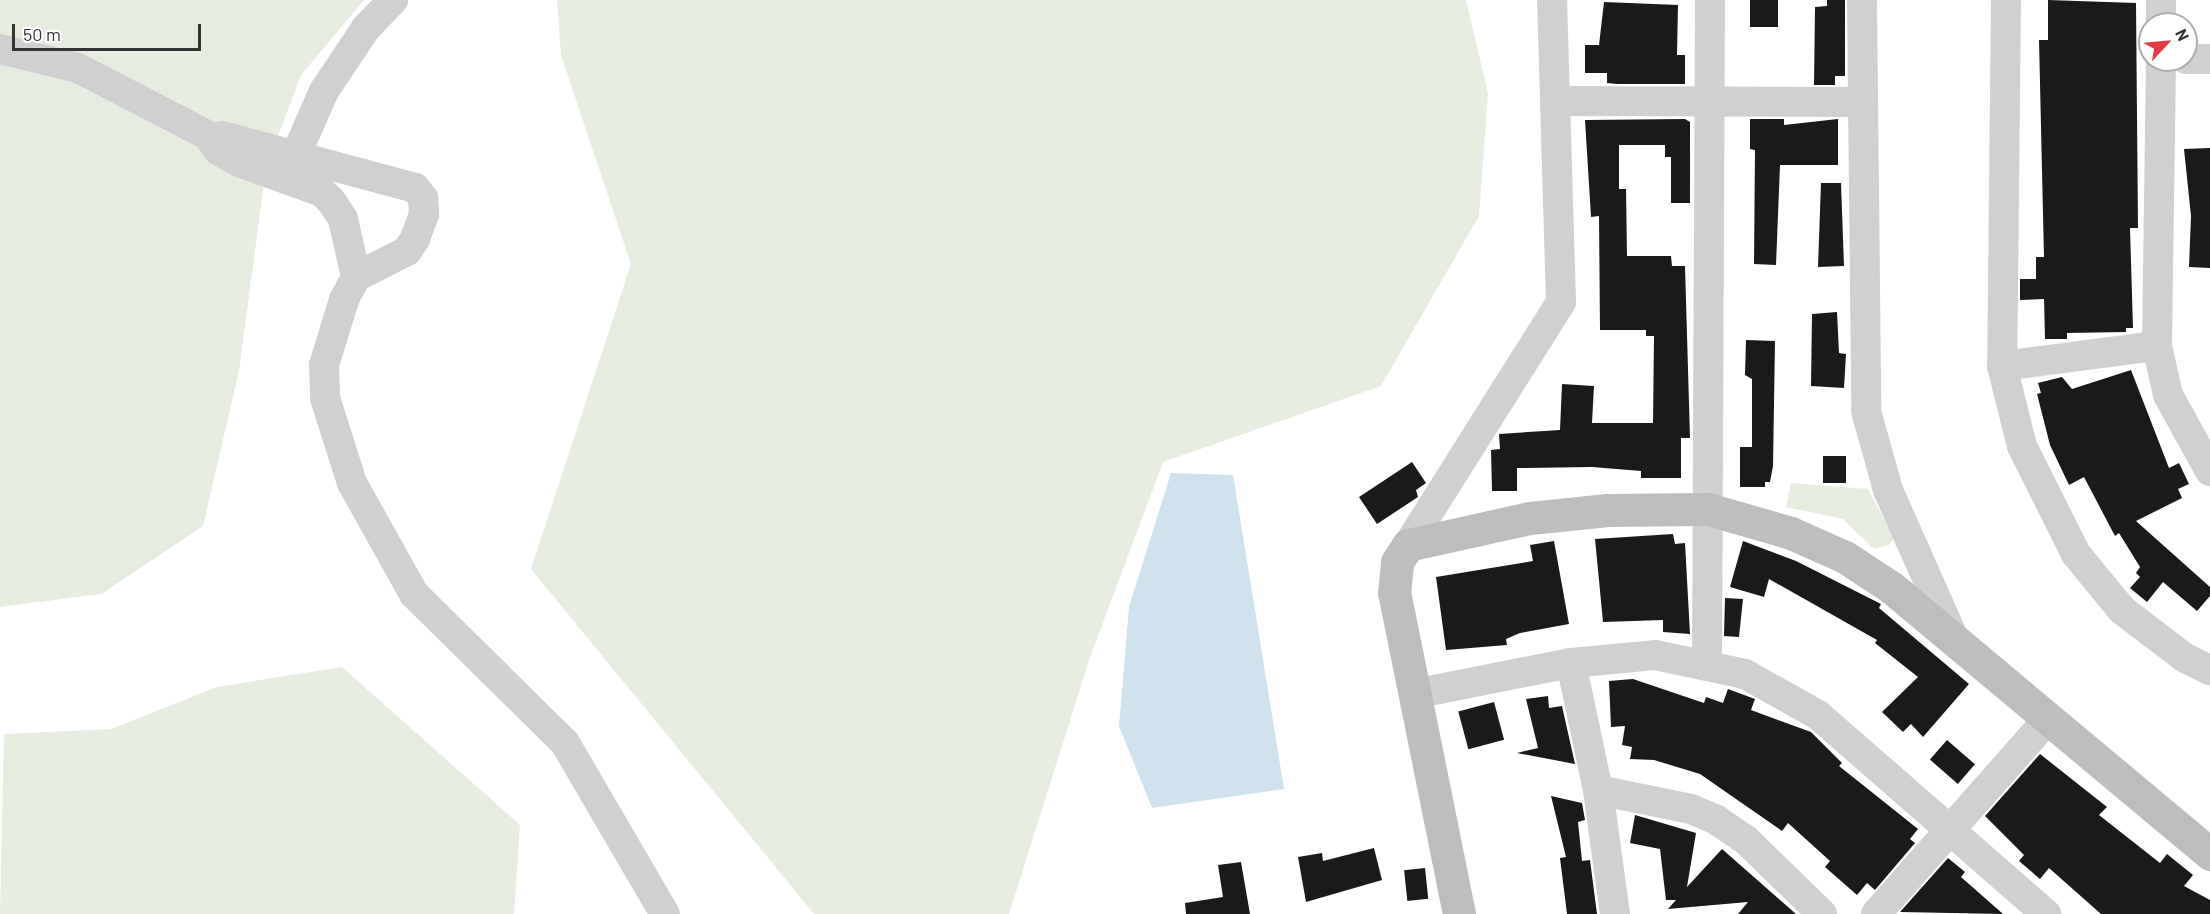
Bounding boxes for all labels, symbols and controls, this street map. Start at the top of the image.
scale bar [15,12,204,50]
north arrow [2138,12,2198,72]
text: 50 m [23,23,61,45]
text: N [2172,26,2194,44]

